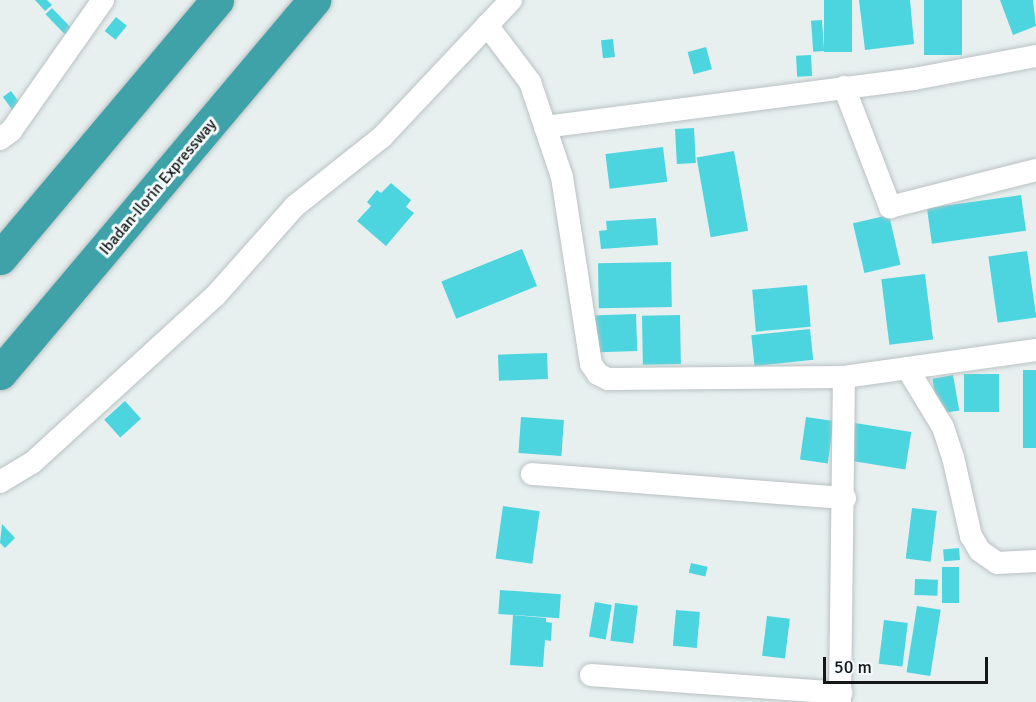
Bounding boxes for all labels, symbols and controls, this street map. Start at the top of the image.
street label: Ibadan-Ilorin Expressway [95,115,221,259]
scale bar [826,645,991,683]
text: 50 m [834,656,872,678]

